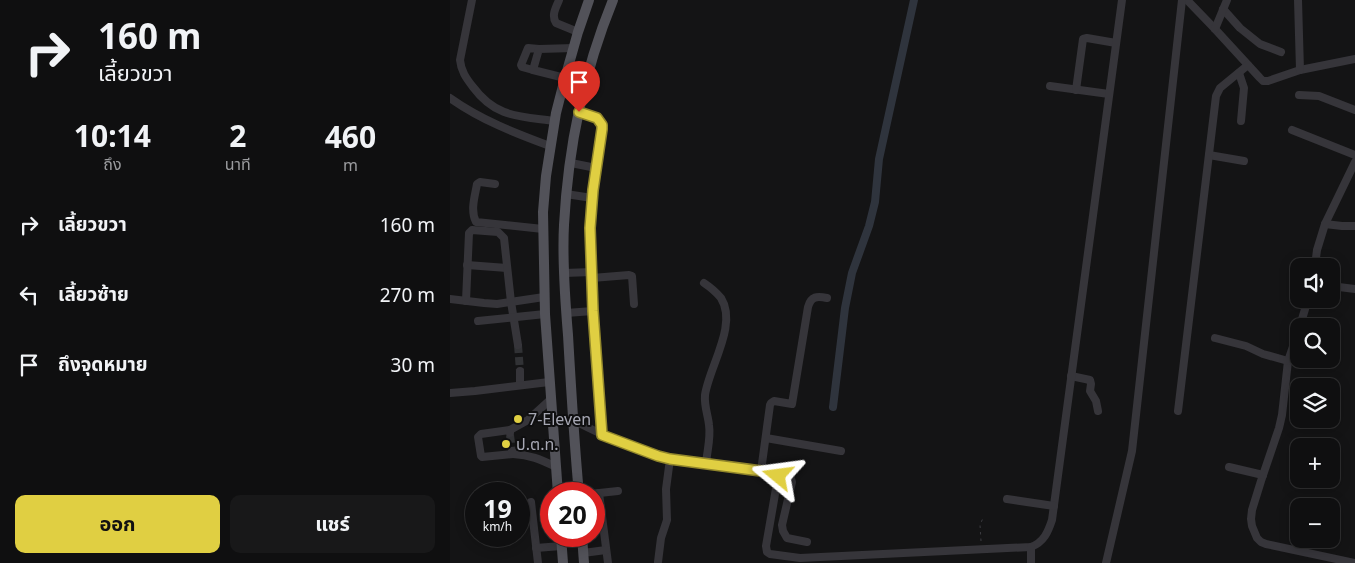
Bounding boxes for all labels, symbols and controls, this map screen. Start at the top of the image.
text: 160 m [98,12,201,59]
icon: right [15,20,80,85]
text: เลี้ยวขวา [98,57,173,87]
pin [558,61,600,112]
icon: arrive [565,68,593,96]
text: 10:14 [74,115,151,156]
text: 2 [229,115,246,156]
text: 460 [325,116,376,157]
text: ถึง [103,153,122,175]
text: นาที [225,153,251,175]
text: m [343,154,358,176]
icon: right [15,211,43,239]
text: เลี้ยวขวา [58,211,127,237]
text: 160 m [380,212,435,238]
map controls [1290,258,1340,548]
button: sound [1290,258,1340,308]
icon: left [15,281,43,309]
text: เลี้ยวซ้าย [58,281,129,307]
text: 270 m [380,282,435,308]
button: search [1290,318,1340,368]
icon: arrive [15,351,43,379]
text: ถึงจุดหมาย [58,351,148,377]
text: 30 m [391,352,435,378]
button: layers [1290,378,1340,428]
place label: 7-Eleven [528,408,591,430]
marker: 7-Eleven [512,413,524,425]
place label: ป.ต.ท. [516,433,558,455]
marker: ป.ต.ท. [500,438,512,450]
button: + [1290,438,1340,488]
position arrow [751,449,803,501]
speed limit sign: 20 [540,482,605,547]
text: 19 [483,491,512,525]
button: ออก [15,495,220,553]
button: แชร์ [230,495,435,553]
button: − [1290,498,1340,548]
text: km/h [483,518,512,535]

